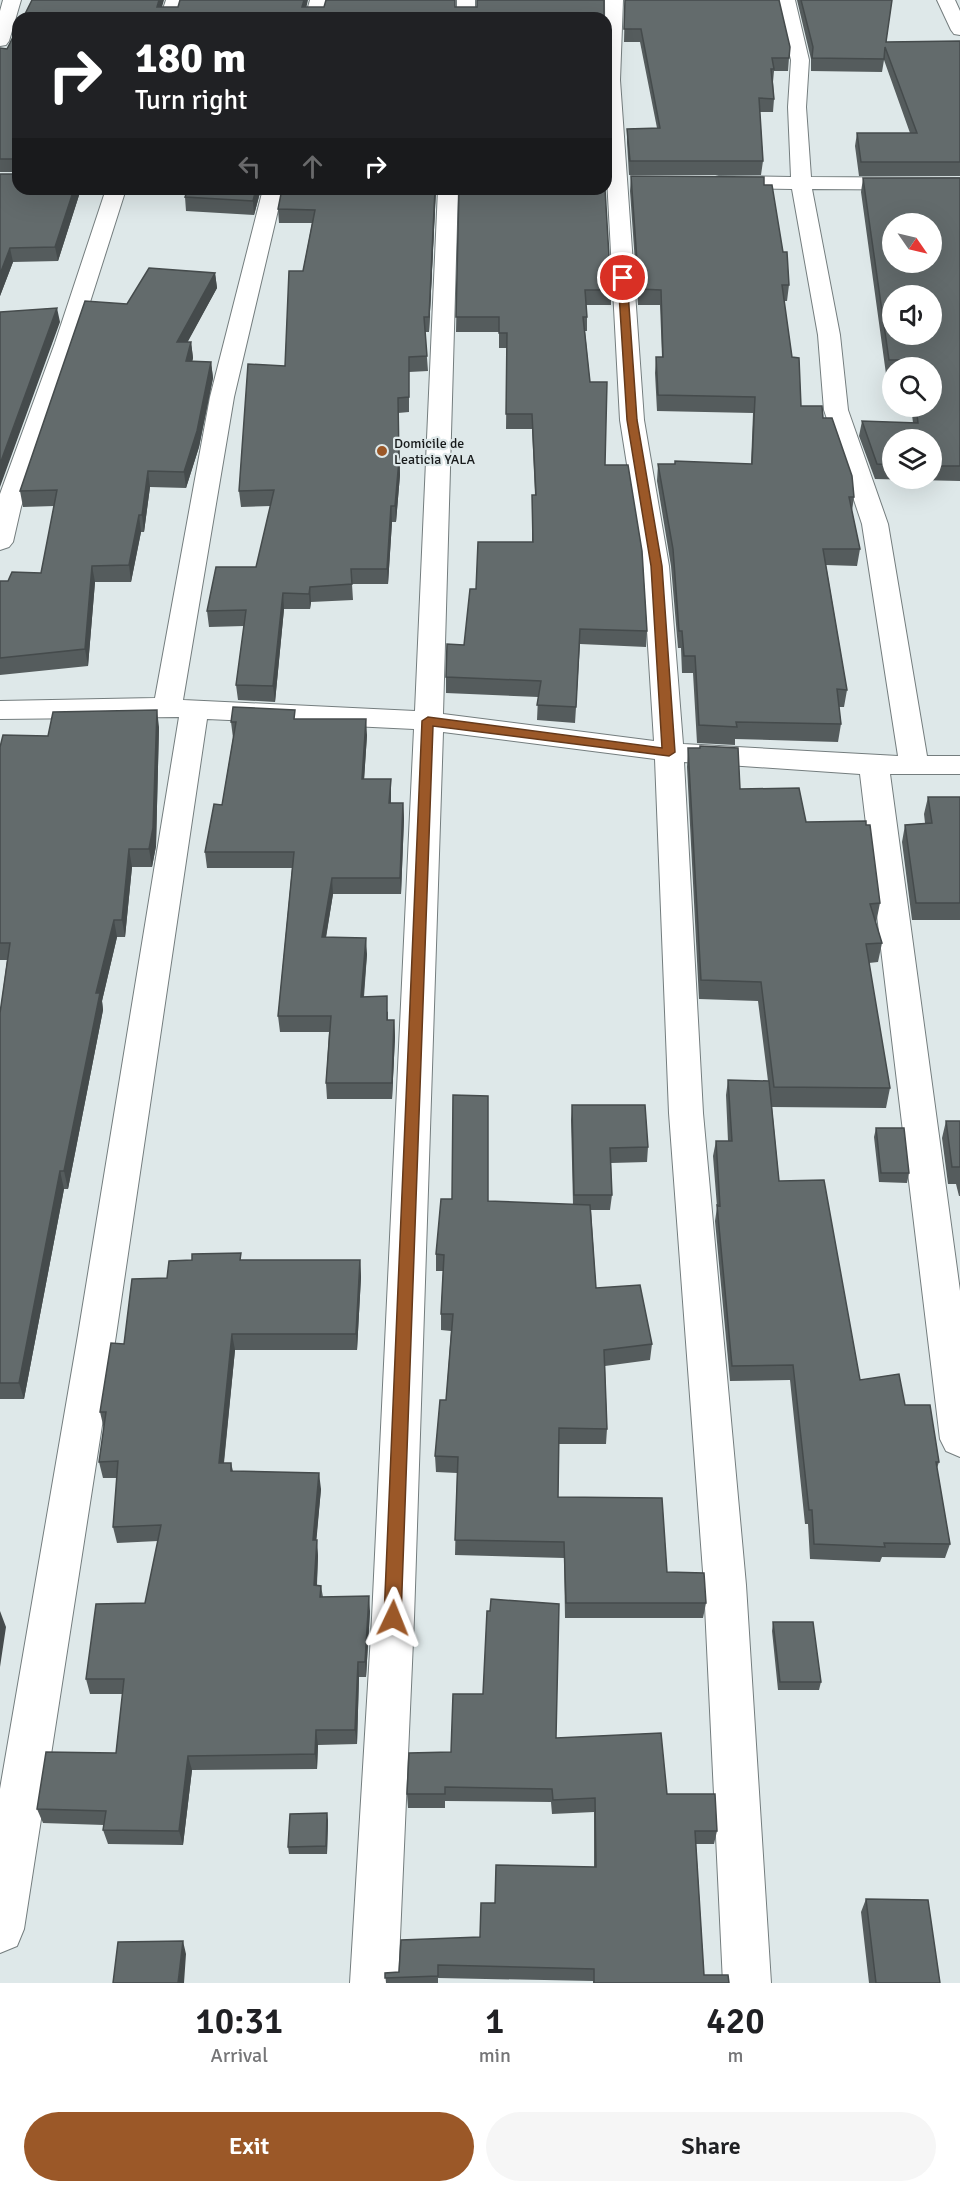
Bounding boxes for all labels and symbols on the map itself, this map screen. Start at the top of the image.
north arrow [882,213,942,273]
pin [597,252,648,303]
place label: Domicile de Leaticia YALA [394,435,475,468]
marker: Domicile de Leaticia YALA [375,444,389,458]
position arrow [361,1586,425,1650]

